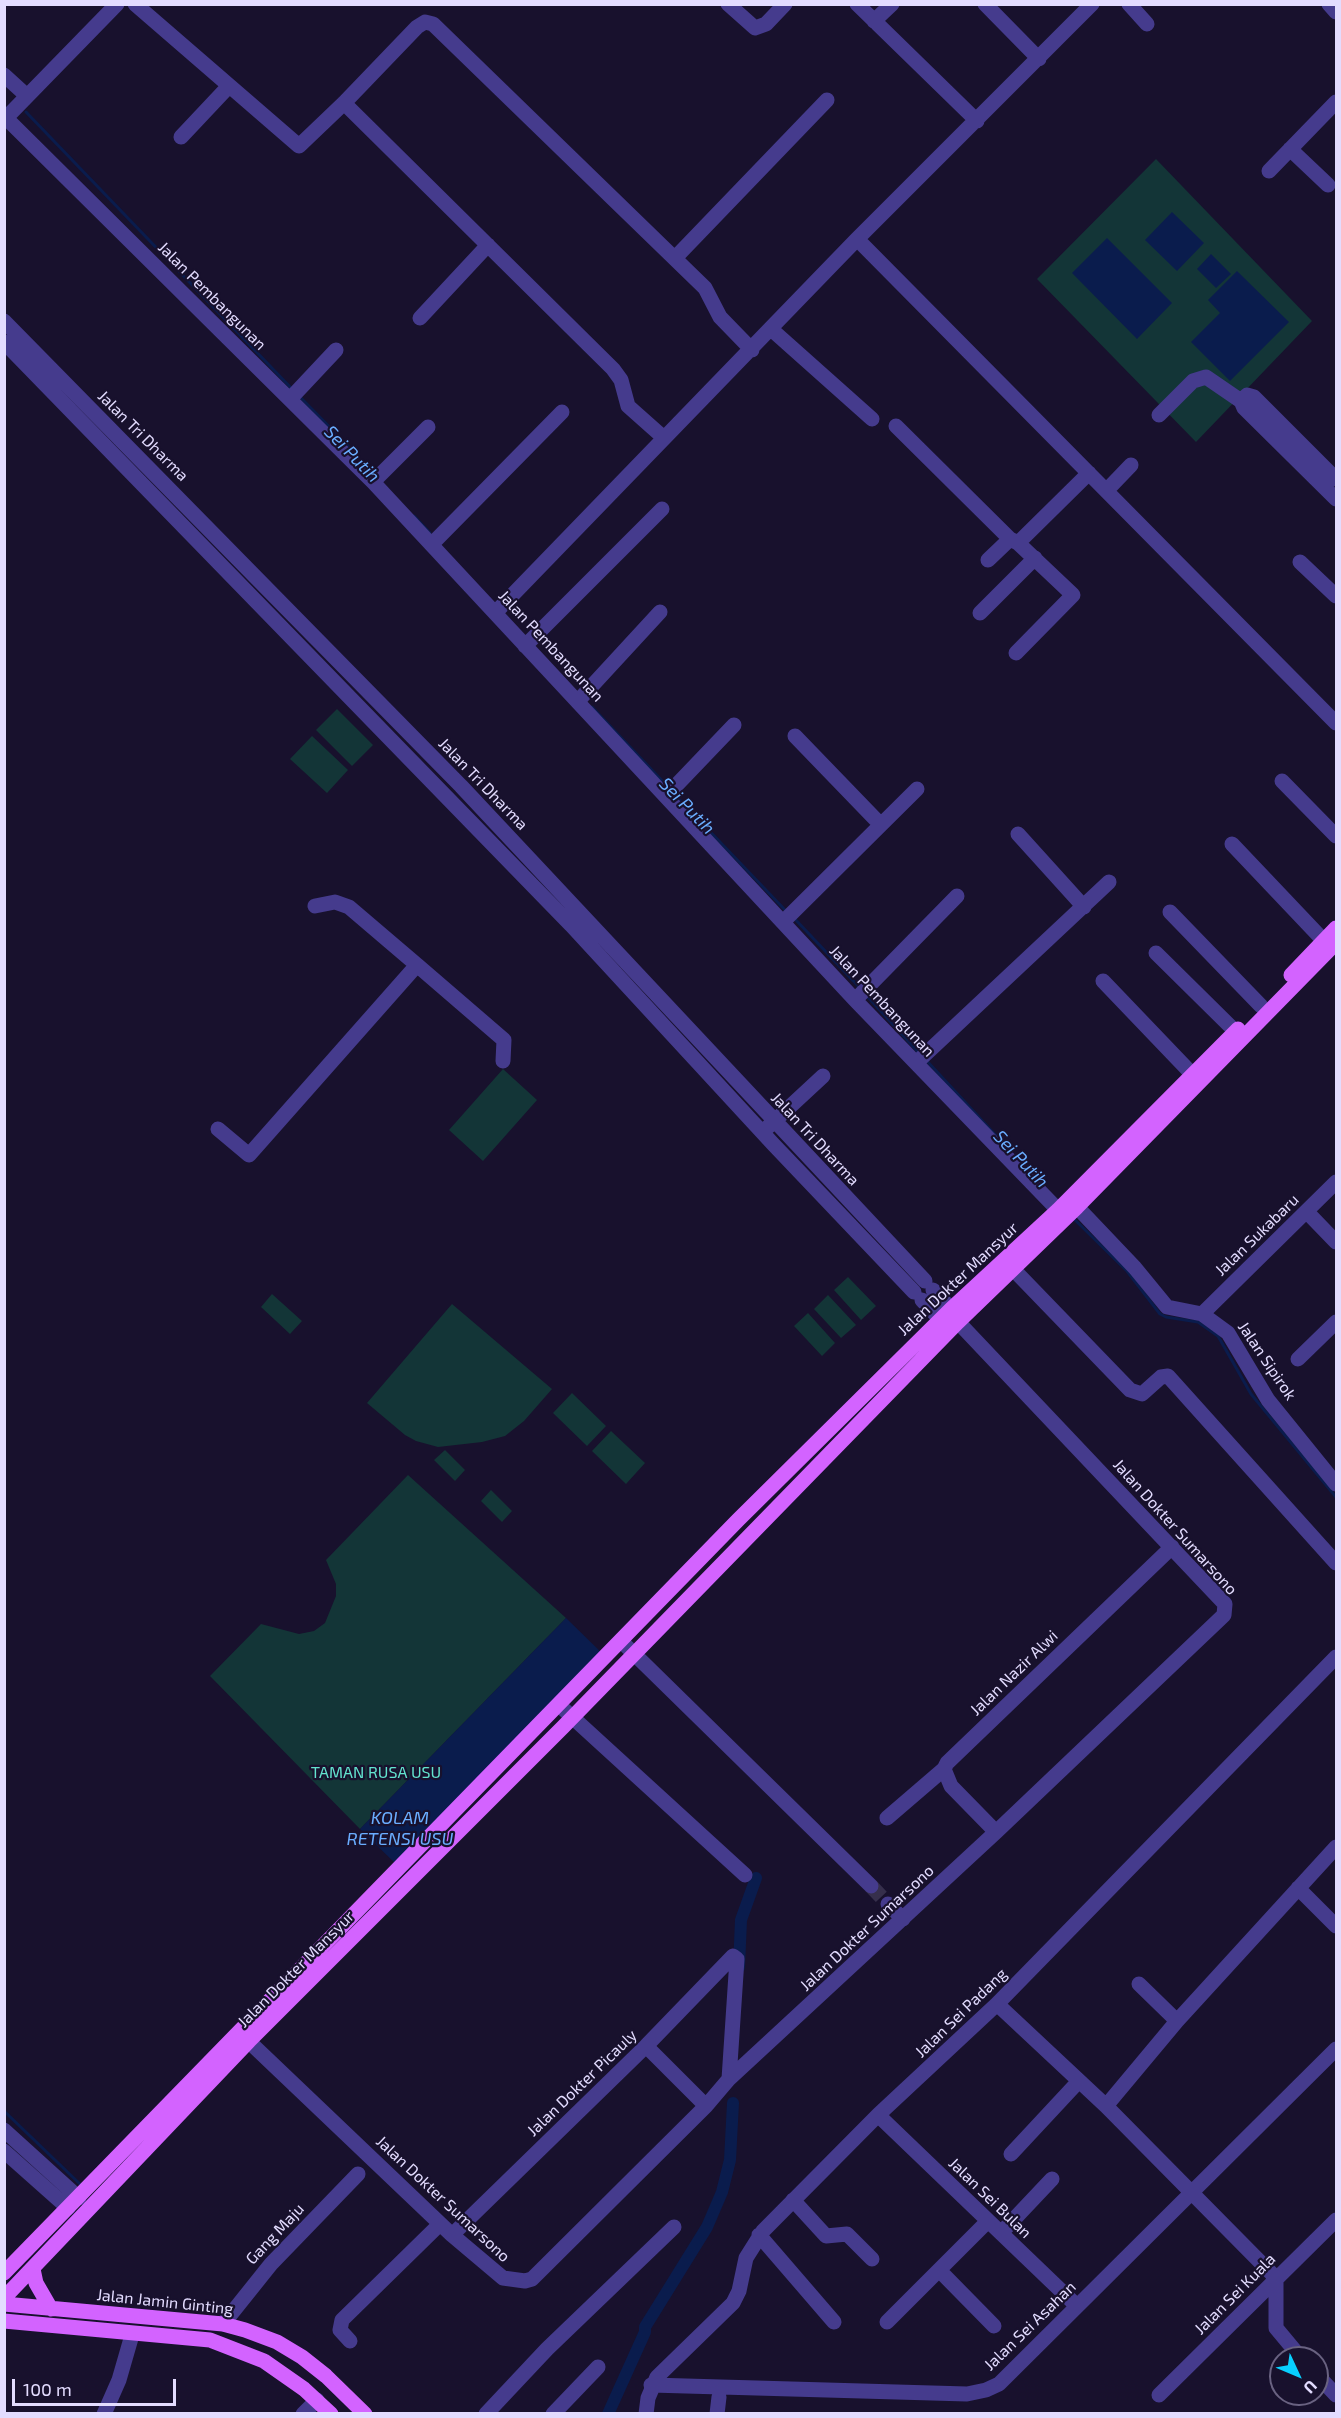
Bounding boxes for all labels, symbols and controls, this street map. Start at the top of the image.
street label: Jalan Pembangunan [154,238,270,354]
street label: Jalan Tri Dharma [94,387,192,485]
water label: Sei Putih [320,421,384,487]
street label: Jalan Pembangunan [494,586,608,706]
street label: Jalan Tri Dharma [434,734,532,834]
water label: Sei Putih [655,773,719,839]
street label: Jalan Pembangunan [825,941,939,1061]
street label: Jalan Tri Dharma [767,1088,863,1190]
water label: Sei Putih [989,1126,1053,1192]
street label: Jalan Sukabaru [1211,1190,1303,1280]
street label: Jalan Dokter Mansyur [894,1218,1022,1340]
street label: Jalan Sipirok [1234,1318,1300,1404]
street label: Jalan Dokter Sumarsono [1109,1455,1241,1599]
street label: Jalan Nazir Alwi [966,1626,1062,1720]
park label: TAMAN RUSA USU [311,1763,441,1783]
water label: KOLAM RETENSI USU [347,1807,453,1850]
street label: Jalan Dokter Sumarsono [796,1861,938,1995]
street label: Jalan Dokter Mansyur [234,1907,358,2031]
street label: Jalan Sei Padang [911,1964,1011,2062]
street label: Jalan Dokter Picauly [523,2026,641,2140]
street label: Jalan Dokter Sumarsono [372,2132,514,2266]
street label: Jalan Sei Bulan [945,2154,1035,2242]
street label: Gang Maju [242,2199,308,2269]
street label: Jalan Sei Kuala [1191,2250,1279,2338]
street label: Jalan Sei Asahan [980,2277,1080,2375]
street label: Jalan Jamin Ginting [96,2285,234,2319]
north arrow [1269,2346,1329,2406]
scale bar [15,2367,178,2405]
text: U [1300,2377,1322,2398]
text: 100 m [23,2378,72,2400]

